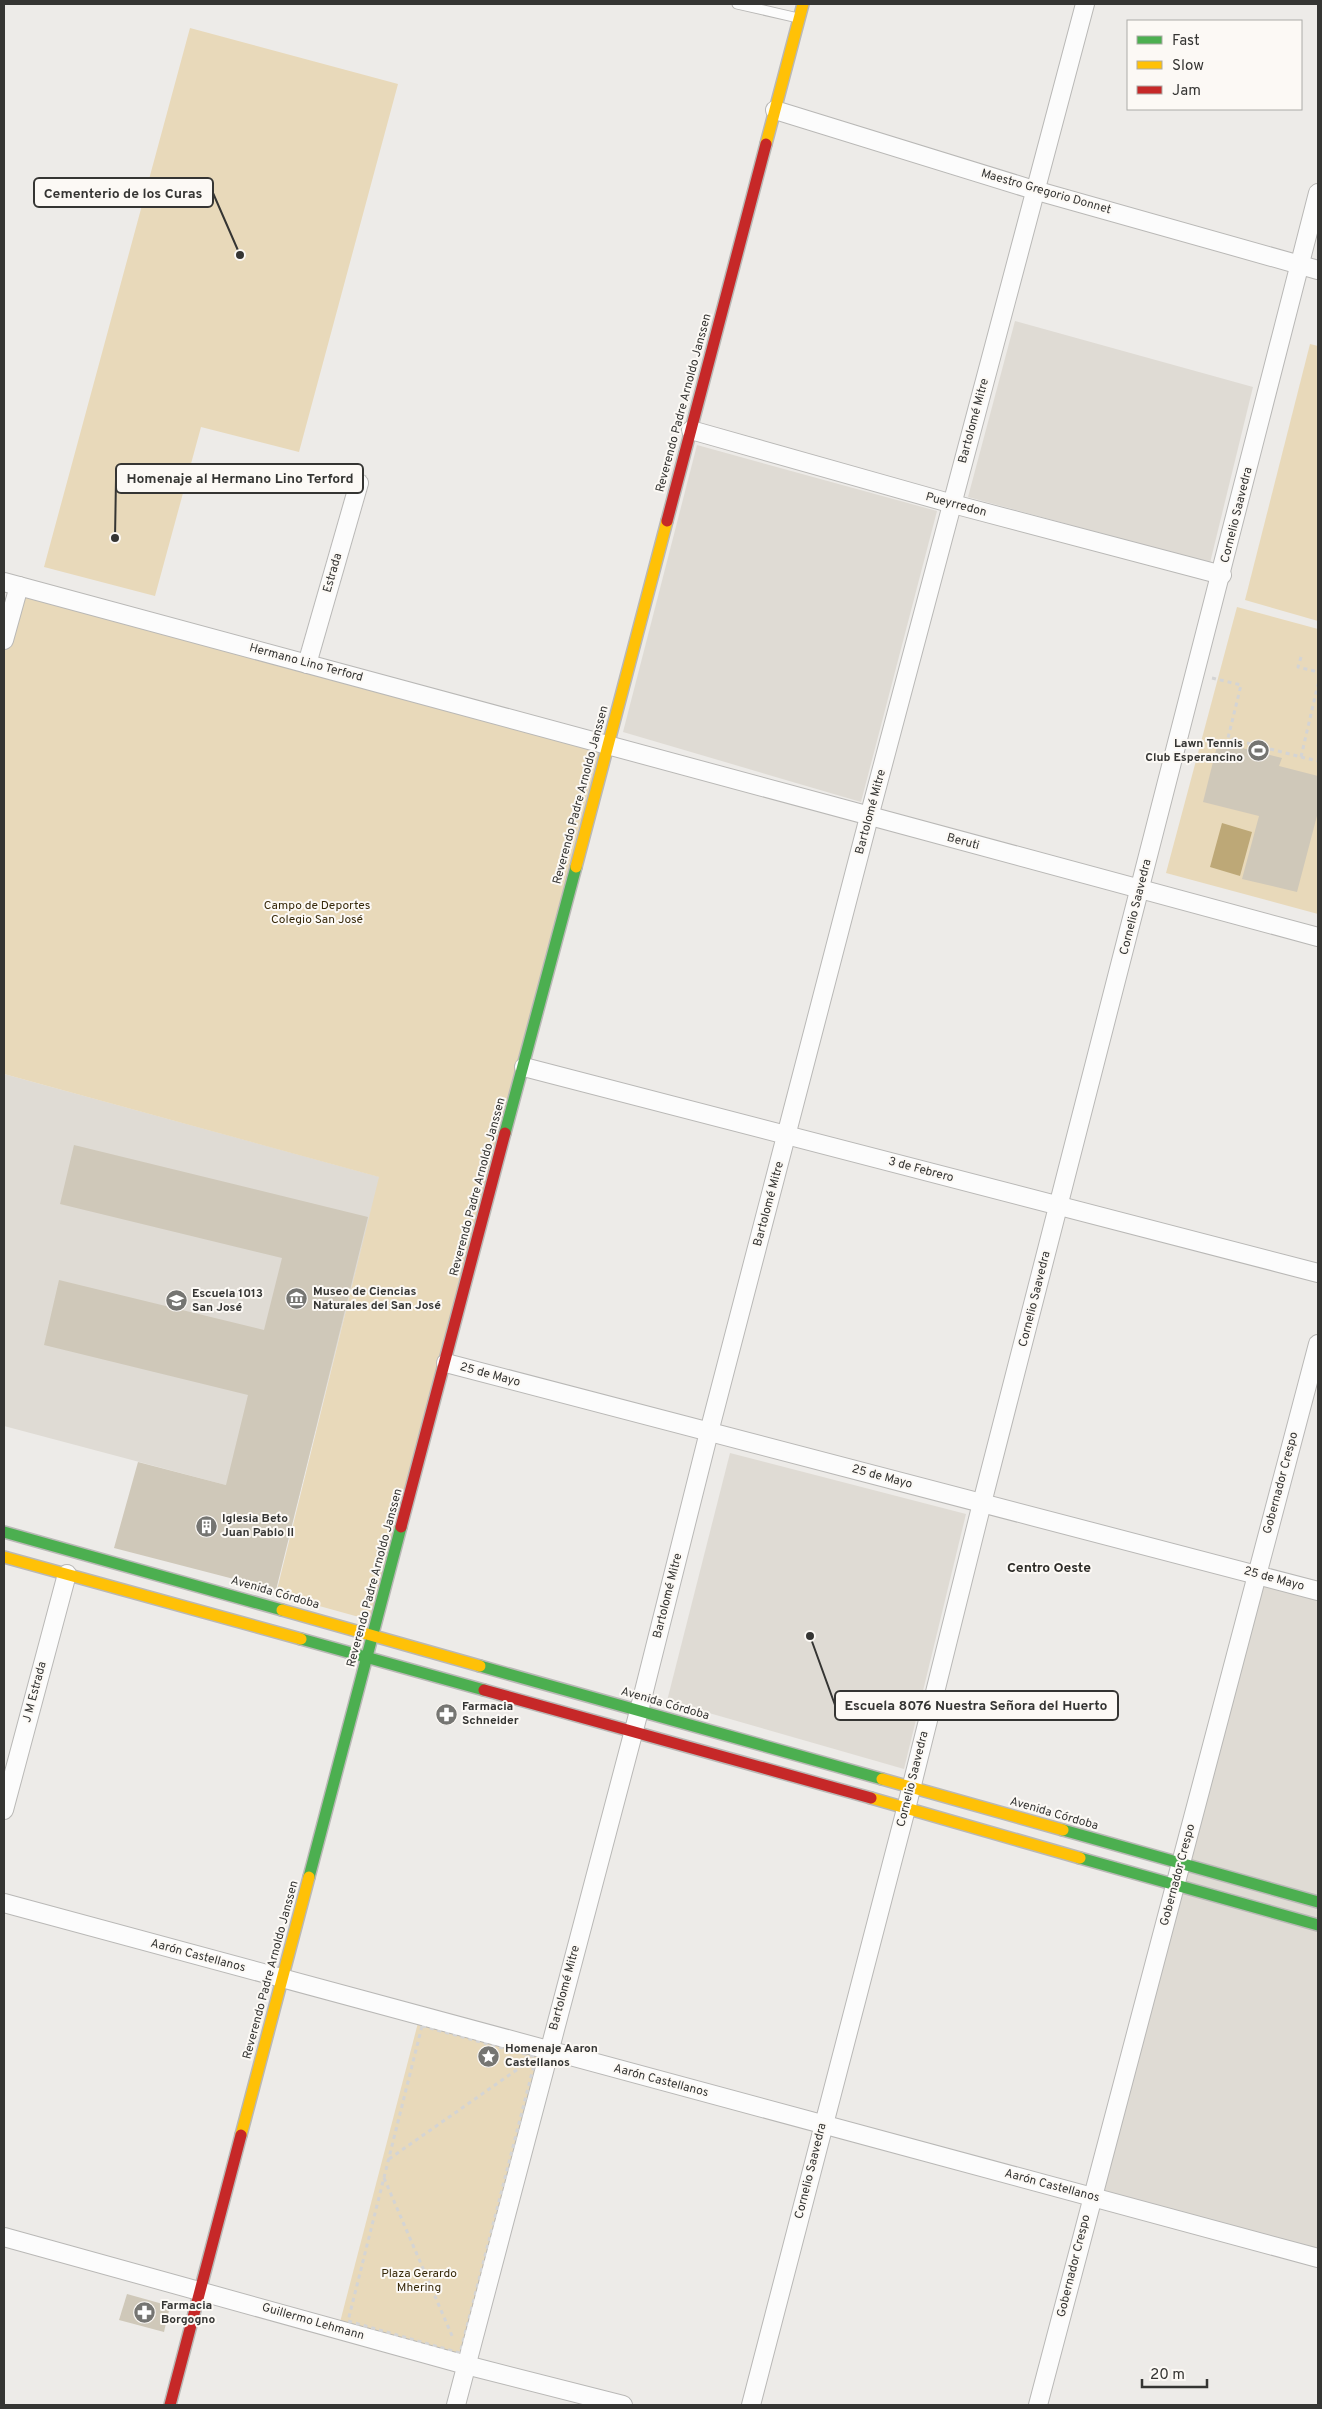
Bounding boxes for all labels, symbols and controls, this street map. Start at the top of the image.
legend [1127,20,1302,110]
text: Fast [1172,32,1200,51]
text: Slow [1172,57,1204,76]
text: Jam [1172,82,1201,101]
street label: Maestro Gregorio Donnet [979,166,1113,218]
callout: Cementerio de los Curas [34,178,213,207]
text: Cementerio de los Curas [44,186,202,203]
street label: Reverendo Padre Arnoldo Janssen [652,312,716,494]
street label: Bartolomé Mitre [955,377,993,465]
callout: Homenaje al Hermano Lino Terford [116,464,363,493]
street label: Cornelio Saavedra [1217,465,1257,565]
text: Homenaje al Hermano Lino Terford [126,471,354,488]
street label: Pueyrredon [924,489,988,521]
street label: Estrada [320,551,346,595]
street label: Hermano Lino Terford [247,640,365,686]
street label: Reverendo Padre Arnoldo Janssen [549,704,613,886]
place label: Lawn Tennis Club Esperancino [1145,736,1243,766]
sports icon: Lawn Tennis Club Esperancino [1247,739,1271,763]
street label: Bartolomé Mitre [852,768,890,856]
street label: Beruti [945,830,981,854]
street label: Cornelio Saavedra [1116,857,1156,957]
park label: Campo de Deportes Colegio San José [264,898,370,928]
street label: Reverendo Padre Arnoldo Janssen [446,1096,510,1278]
street label: 3 de Febrero [887,1154,956,1186]
street label: Bartolomé Mitre [750,1160,788,1248]
street label: Cornelio Saavedra [1015,1249,1055,1349]
place label: Museo de Ciencias Naturales del San José [313,1284,441,1314]
place label: Escuela 1013 San José [192,1286,263,1316]
museum icon: Museo de Ciencias Naturales del San José [285,1287,309,1311]
school or university icon: Escuela 1013 San José [164,1289,188,1313]
street label: 25 de Mayo [458,1359,522,1391]
street label: Gobernador Crespo [1260,1430,1302,1536]
street label: 25 de Mayo [850,1461,914,1493]
street label: Reverendo Padre Arnoldo Janssen [343,1487,407,1669]
place label: Iglesia Beto Juan Pablo II [222,1511,294,1541]
building icon: Iglesia Beto Juan Pablo II [194,1514,218,1538]
street label: Bartolomé Mitre [650,1552,686,1640]
district label: Centro Oeste [1007,1560,1091,1577]
street label: 25 de Mayo [1242,1563,1306,1595]
street label: Avenida Córdoba [229,1573,321,1613]
street label: J M Estrada [19,1660,51,1724]
street label: Avenida Córdoba [619,1684,711,1724]
callout: Escuela 8076 Nuestra Señora del Huerto [835,1691,1118,1720]
text: Escuela 8076 Nuestra Señora del Huerto [844,1698,1108,1715]
place label: Farmacia Schneider [462,1699,519,1729]
pharmacy icon: Farmacia Schneider [434,1702,458,1726]
street label: Cornelio Saavedra [893,1729,933,1829]
street label: Avenida Córdoba [1008,1794,1100,1834]
street label: Gobernador Crespo [1157,1822,1199,1928]
street label: Reverendo Padre Arnoldo Janssen [239,1879,303,2061]
street label: Aarón Castellanos [149,1936,247,1976]
street label: Bartolomé Mitre [546,1944,584,2032]
place label: Homenaje Aaron Castellanos [505,2041,598,2071]
place icon: Homenaje Aaron Castellanos [477,2044,501,2068]
street label: Aarón Castellanos [612,2061,710,2101]
street label: Cornelio Saavedra [791,2121,831,2221]
street label: Aarón Castellanos [1003,2166,1101,2206]
street label: Gobernador Crespo [1054,2213,1095,2319]
park label: Plaza Gerardo Mhering [381,2266,457,2296]
place label: Farmacia Borgogno [161,2298,216,2328]
street label: Guillermo Lehmann [260,2300,366,2344]
pharmacy icon: Farmacia Borgogno [133,2301,157,2325]
scale bar [1142,2356,1207,2388]
text: 20 m [1150,2366,1185,2385]

